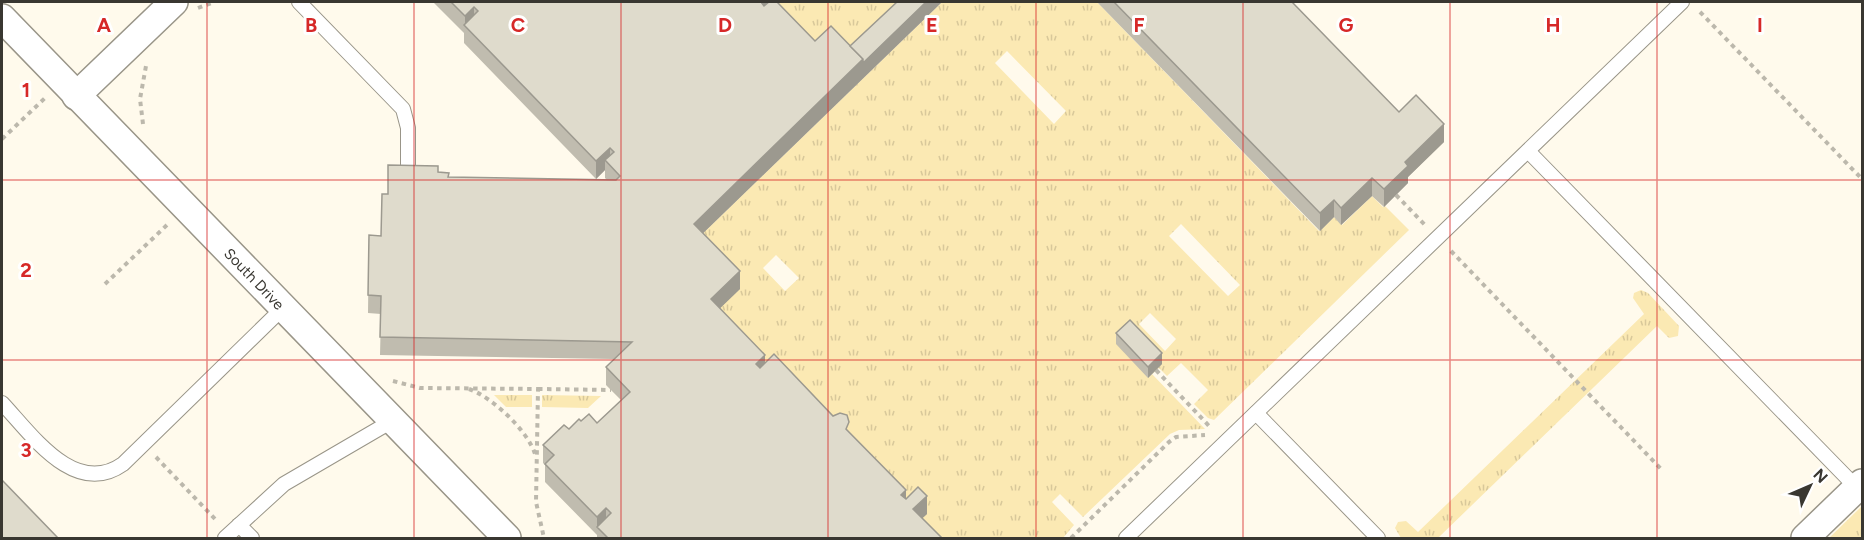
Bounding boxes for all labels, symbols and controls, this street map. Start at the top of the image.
text: A [97,13,112,37]
text: B [305,13,317,37]
text: C [511,13,525,37]
text: D [718,13,732,37]
text: E [926,13,938,37]
text: F [1133,13,1145,37]
text: G [1339,13,1354,37]
text: H [1546,13,1561,37]
text: I [1757,13,1763,37]
text: 1 [22,78,30,102]
street label: South Drive [220,244,288,314]
text: 2 [20,258,32,282]
text: 3 [20,438,32,462]
north arrow [1780,456,1840,516]
text: N [1809,465,1832,487]

